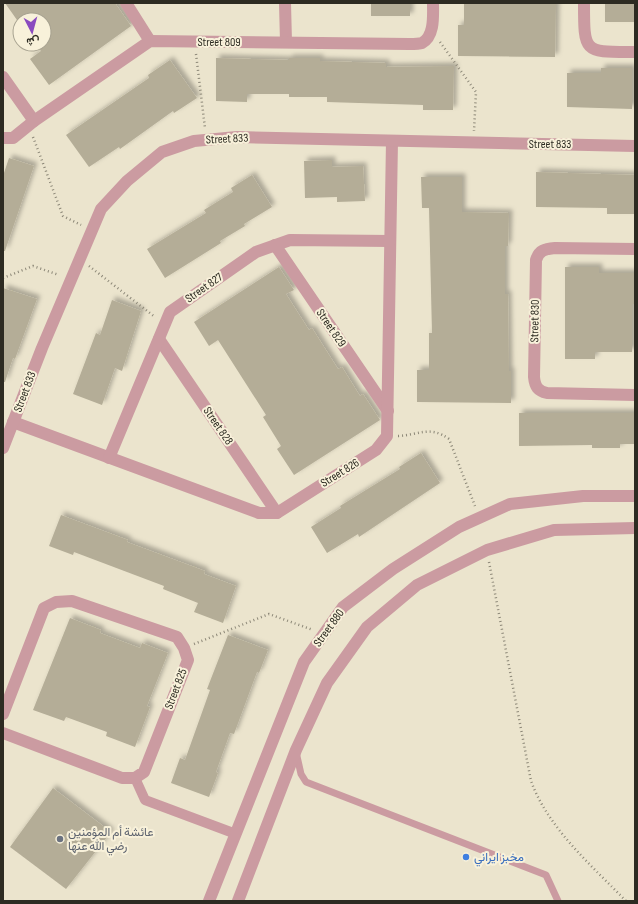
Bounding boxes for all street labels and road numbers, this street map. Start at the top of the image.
street label: Street 809 [197,35,241,50]
street label: Street 833 [205,130,249,148]
street label: Street 833 [529,137,571,152]
street label: Street 827 [182,270,226,306]
street label: Street 830 [527,299,543,343]
street label: Street 829 [313,306,349,350]
street label: Street 833 [10,369,40,415]
street label: Street 828 [200,404,236,448]
street label: Street 826 [318,455,362,491]
street label: Street 880 [310,606,348,650]
street label: Street 825 [161,666,191,711]

